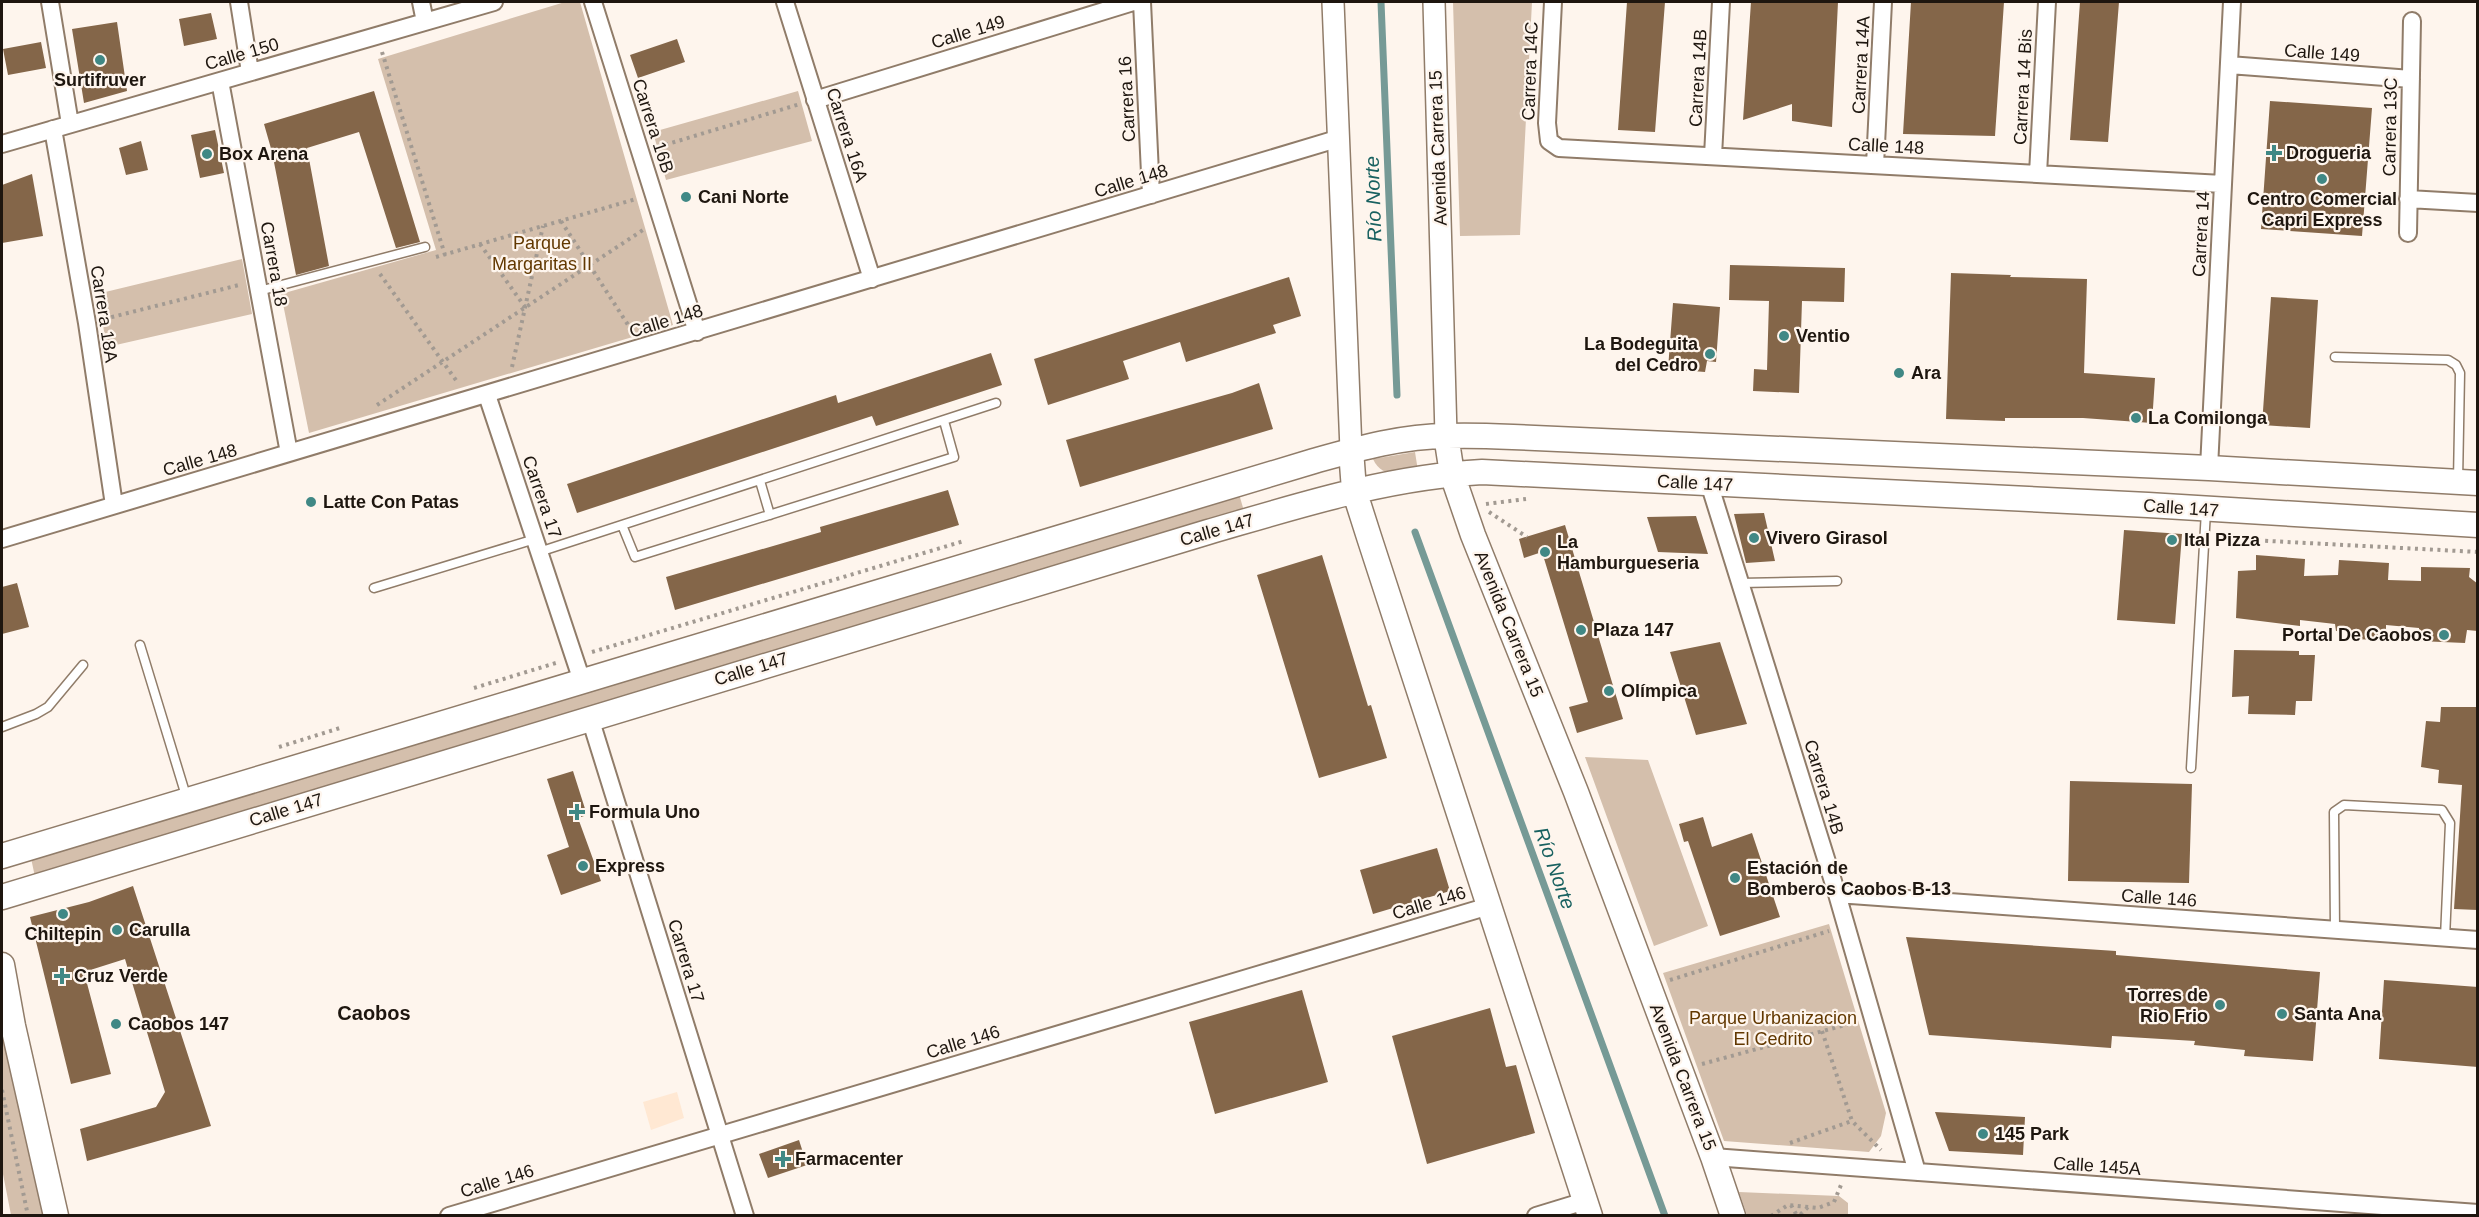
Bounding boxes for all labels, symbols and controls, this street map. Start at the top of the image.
street label: Calle 149 [929,11,1007,53]
street label: Carrera 14A [1848,16,1874,114]
street label: Carrera 14C [1518,21,1542,121]
street label: Carrera 14B [1685,29,1711,127]
street label: Carrera 14 Bis [2010,29,2036,145]
street label: Calle 150 [203,34,281,74]
street label: Calle 149 [2283,40,2361,66]
marker: Surtifruver [93,53,107,67]
street label: Carrera 16 [1115,56,1139,142]
place label: Surtifruver [54,70,146,90]
street label: Avenida Carrera 15 [1425,70,1451,226]
street label: Carrera 16B [628,76,678,176]
street label: Carrera 13C [2379,77,2401,177]
street label: Carrera 16A [822,85,872,185]
street label: Calle 148 [1847,134,1925,158]
place label: Drogueria [2286,143,2372,163]
place label: Box Arena [219,144,309,164]
marker: Drogueria [2267,146,2281,160]
marker: Box Arena [200,147,214,161]
water label: Río Norte [1361,156,1385,242]
street label: Calle 148 [1092,160,1170,202]
marker: Centro Comercial Capri Express [2315,172,2329,186]
place label: Cani Norte [698,187,789,207]
place label: Centro Comercial Capri Express [2247,189,2397,230]
marker: Cani Norte [679,190,693,204]
street label: Carrera 14 [2189,191,2213,277]
street label: Carrera 18 [257,220,291,308]
park label: Parque Margaritas II [492,233,592,274]
street label: Carrera 18A [86,264,122,364]
street label: Calle 148 [627,300,705,342]
place label: Ventio [1796,326,1850,346]
marker: Ventio [1777,329,1791,343]
place label: La Bodeguita del Cedro [1584,334,1699,375]
marker: La Bodeguita del Cedro [1703,347,1717,361]
place label: Ara [1911,363,1942,383]
marker: Ara [1892,366,1906,380]
place label: La Comilonga [2148,408,2268,428]
marker: La Comilonga [2129,411,2143,425]
street label: Calle 148 [161,440,239,480]
street label: Carrera 17 [519,453,565,541]
street label: Calle 147 [1656,471,1734,495]
place label: Latte Con Patas [323,492,459,512]
marker: Latte Con Patas [304,495,318,509]
street label: Calle 147 [2142,495,2220,521]
street label: Calle 147 [1178,510,1256,550]
place label: Vivero Girasol [1766,528,1888,548]
place label: Ital Pizza [2184,530,2261,550]
marker: Vivero Girasol [1747,531,1761,545]
place label: La Hamburgueseria [1557,532,1700,573]
marker: Ital Pizza [2165,533,2179,547]
marker: La Hamburgueseria [1538,545,1552,559]
street label: Avenida Carrera 15 [1471,548,1547,700]
place label: Plaza 147 [1593,620,1674,640]
marker: Plaza 147 [1574,623,1588,637]
place label: Portal De Caobos [2282,625,2432,645]
marker: Portal De Caobos [2437,628,2451,642]
street label: Calle 147 [712,648,790,690]
place label: Olímpica [1621,681,1698,701]
marker: Olímpica [1602,684,1616,698]
street label: Carrera 14B [1800,737,1848,837]
street label: Calle 147 [247,789,325,831]
place label: Formula Uno [589,802,700,822]
marker: Formula Uno [570,805,584,819]
water label: Río Norte [1530,824,1580,912]
place label: Express [595,856,665,876]
place label: Estación de Bomberos Caobos B-13 [1747,858,1951,899]
marker: Express [576,859,590,873]
marker: Estación de Bomberos Caobos B-13 [1728,871,1742,885]
street label: Calle 146 [1390,882,1468,924]
street label: Calle 146 [2120,885,2198,911]
marker: Chiltepin [56,907,70,921]
street label: Carrera 17 [664,917,708,1005]
place label: Carulla [129,920,191,940]
marker: Carulla [110,923,124,937]
place label: Chiltepin [25,924,102,944]
place label: Cruz Verde [74,966,168,986]
marker: Cruz Verde [55,969,69,983]
place label: Torres de Rio Frio [2127,985,2208,1026]
marker: Torres de Rio Frio [2213,998,2227,1012]
street label: Avenida Carrera 15 [1646,1001,1720,1153]
district label: Caobos [337,1002,411,1024]
place label: Santa Ana [2294,1004,2382,1024]
marker: Santa Ana [2275,1007,2289,1021]
park label: Parque Urbanizacion El Cedrito [1689,1008,1857,1049]
place label: Caobos 147 [128,1014,229,1034]
marker: Caobos 147 [109,1017,123,1031]
street label: Calle 146 [924,1021,1002,1063]
place label: 145 Park [1995,1124,2070,1144]
marker: 145 Park [1976,1127,1990,1141]
place label: Farmacenter [795,1149,903,1169]
marker: Farmacenter [776,1152,790,1166]
street label: Calle 145A [2052,1153,2142,1179]
street label: Calle 146 [458,1160,536,1202]

